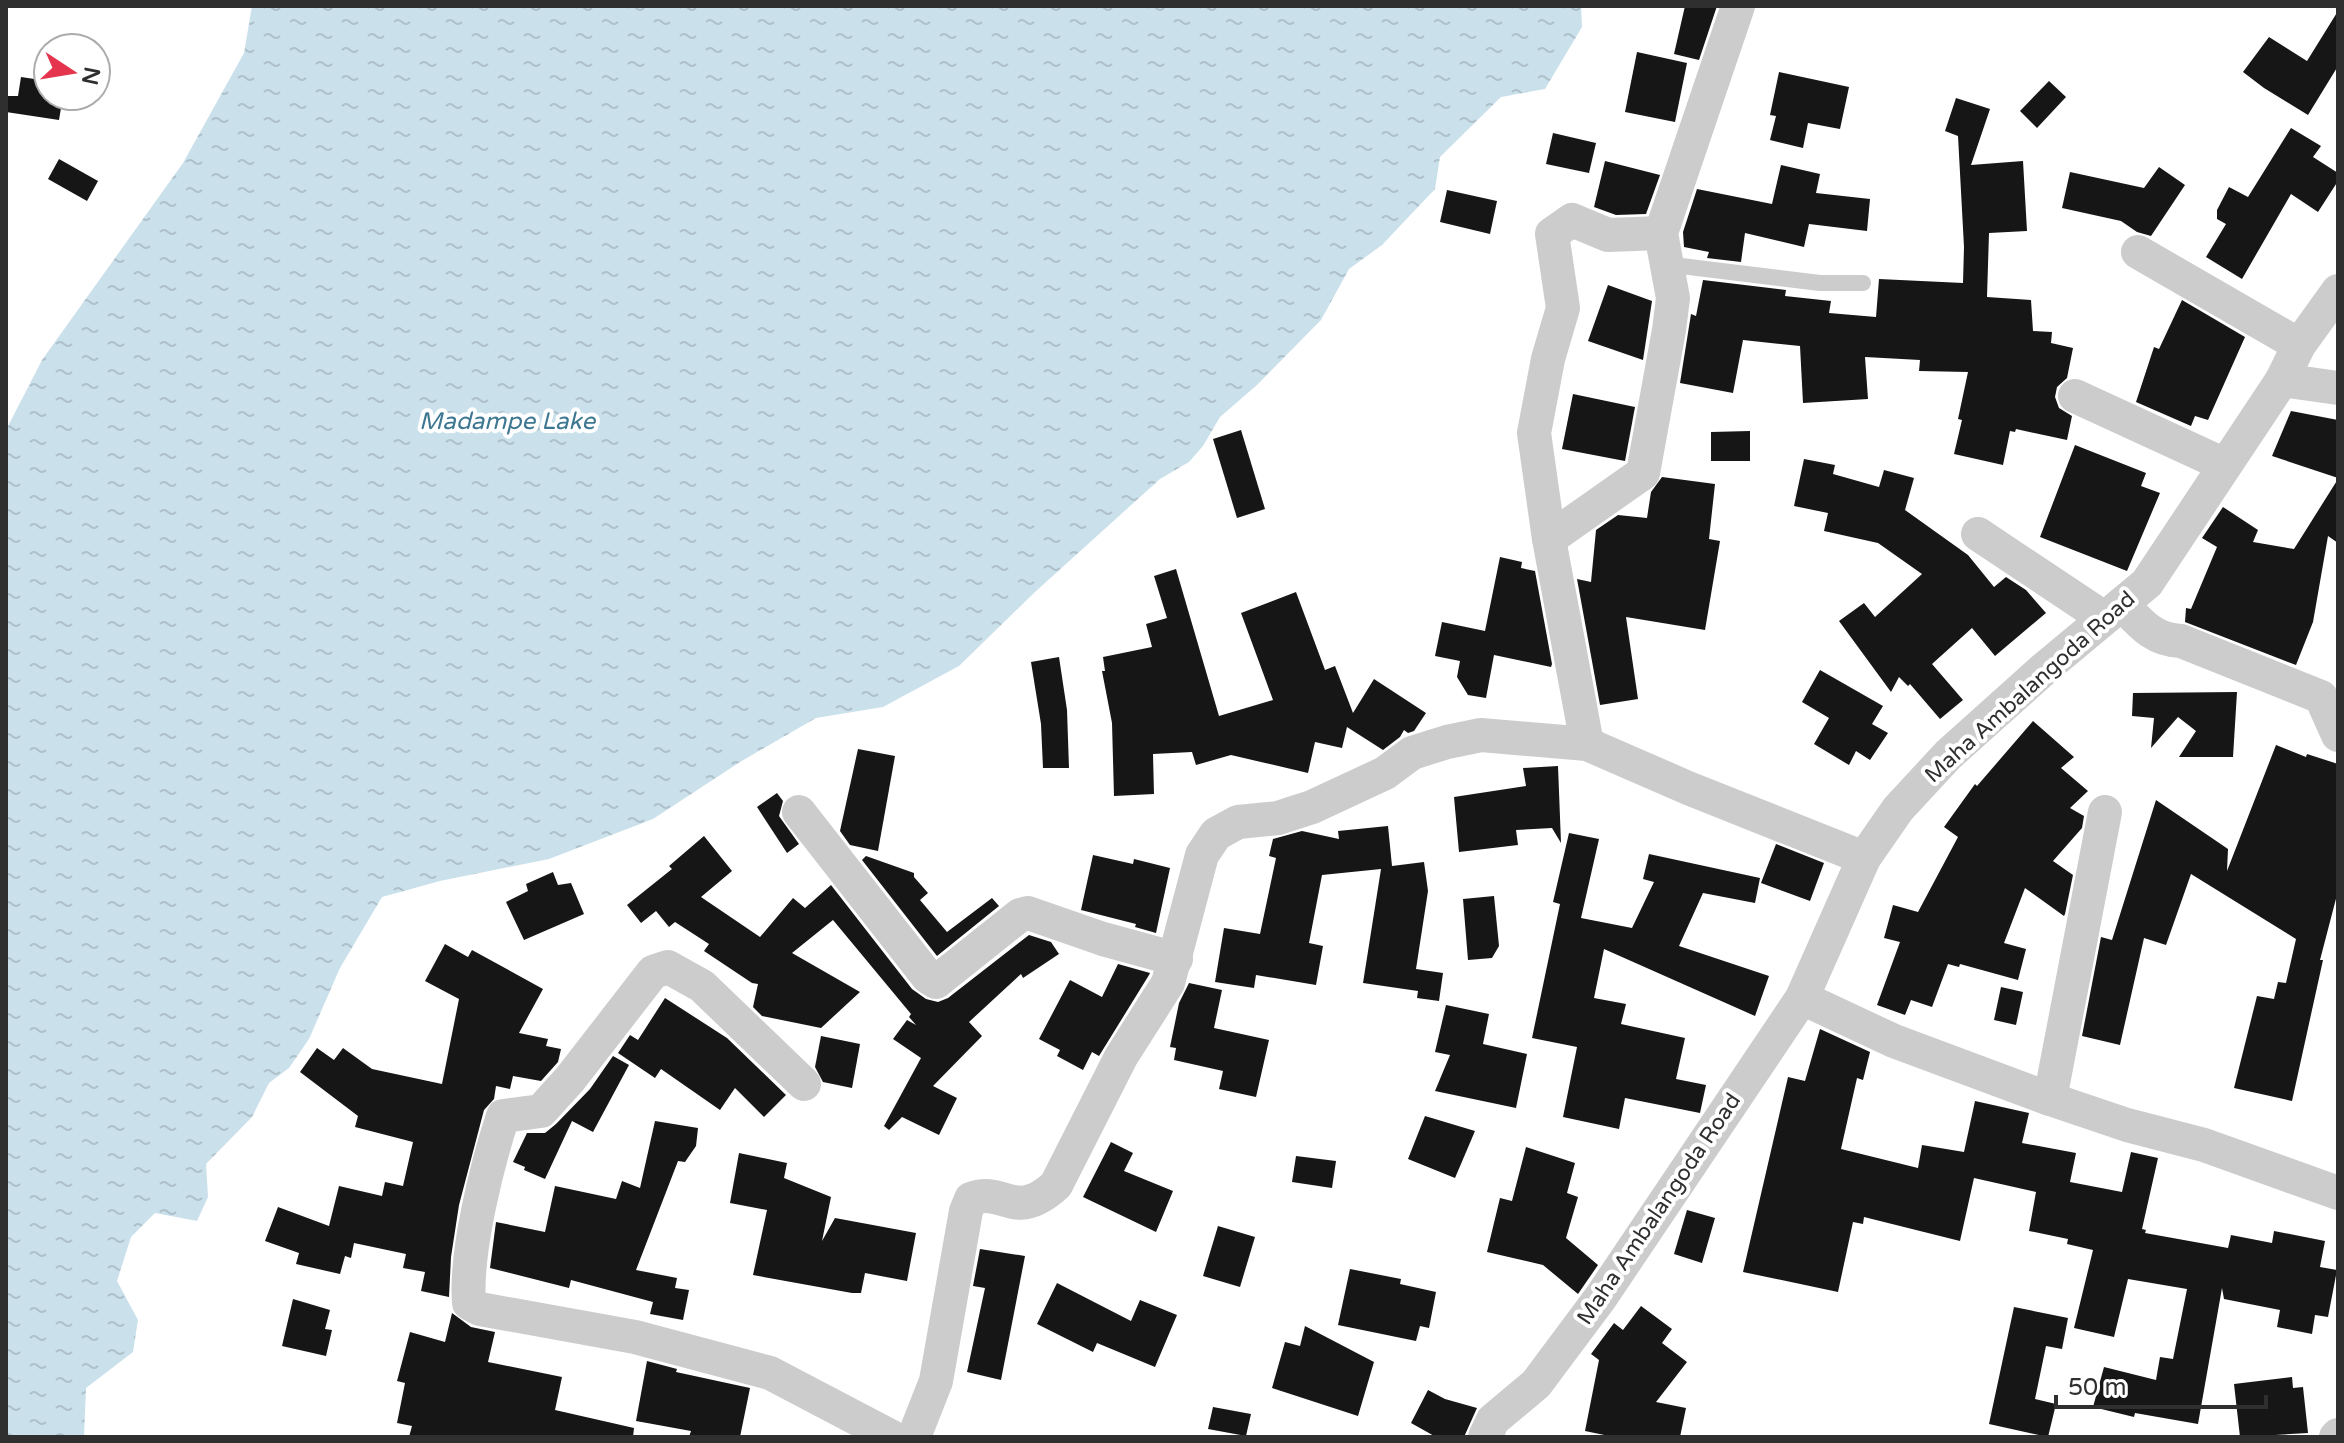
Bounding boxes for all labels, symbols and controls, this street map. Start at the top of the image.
north arrow [32,32,112,112]
text: N [76,65,105,87]
water label: Madampe Lake [419,407,596,436]
street label: Maha Ambalangoda Road [1920,586,2140,788]
street label: Maha Ambalangoda Road [1572,1088,1746,1330]
scale bar [2056,1359,2266,1409]
text: 50 m [2068,1373,2126,1402]

